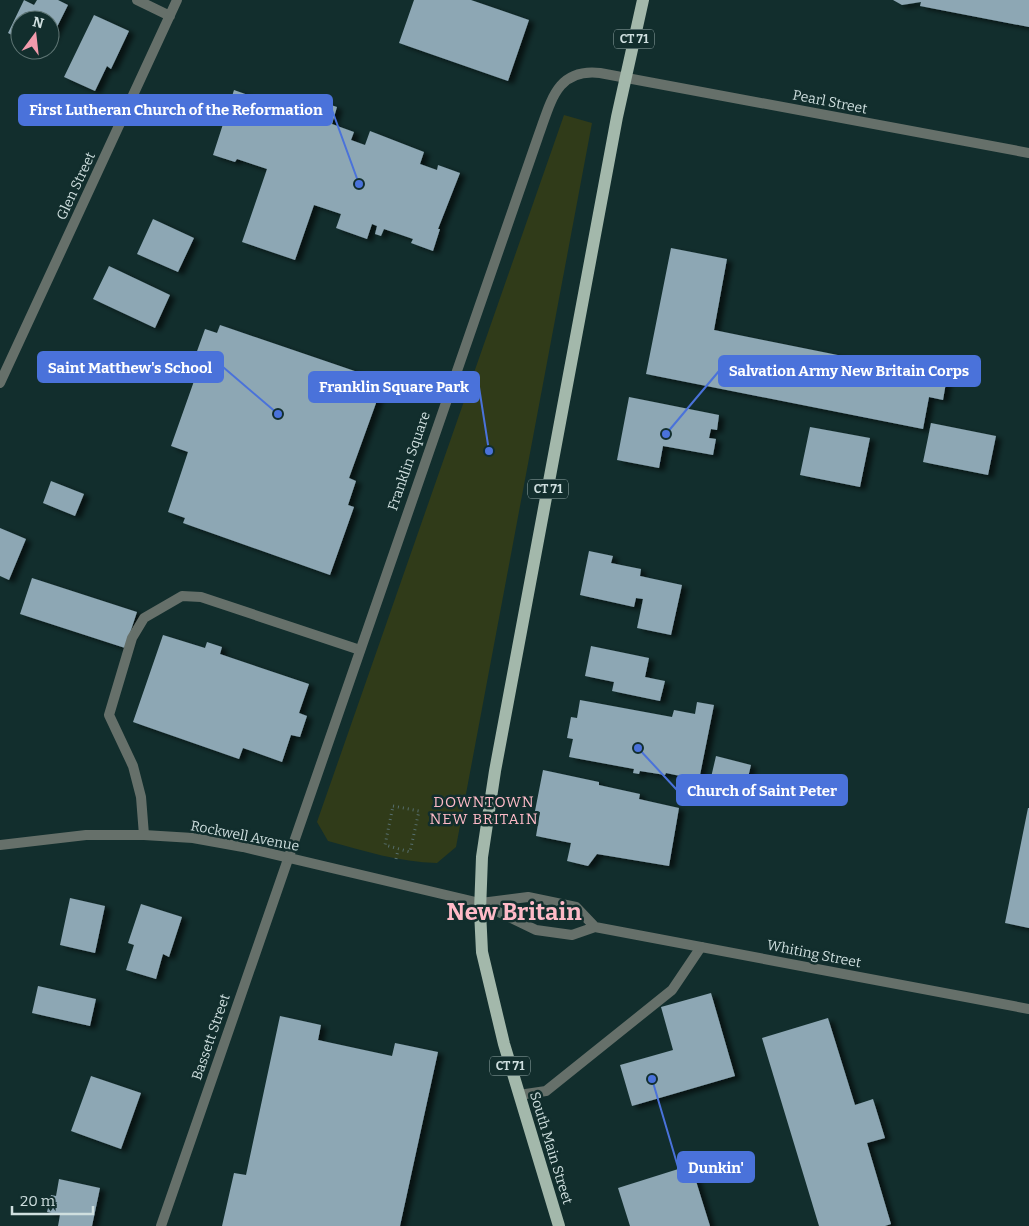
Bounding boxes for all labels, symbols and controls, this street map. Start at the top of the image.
north arrow [10,10,60,60]
text: N [31,13,46,33]
road number: CT 71 [614,30,654,48]
street label: Pearl Street [791,86,869,118]
callout: First Lutheran Church of the Reformation [19,95,332,125]
text: First Lutheran Church of the Reformation [29,101,323,119]
street label: Glen Street [53,149,99,223]
callout: Saint Matthew's School [38,352,223,382]
callout: Salvation Army New Britain Corps [719,356,980,386]
text: Saint Matthew's School [48,359,213,377]
text: Salvation Army New Britain Corps [729,362,969,380]
callout: Franklin Square Park [309,372,479,402]
text: Franklin Square Park [319,378,469,396]
street label: Franklin Square [384,409,434,513]
road number: CT 71 [528,479,568,498]
callout: Church of Saint Peter [677,775,847,805]
text: Church of Saint Peter [687,782,837,800]
district label: DOWNTOWN NEW BRITAIN [429,793,539,828]
street label: Rockwell Avenue [189,817,301,855]
district label: New Britain [446,898,582,926]
street label: Whiting Street [766,937,862,971]
street label: Bassett Street [188,992,234,1082]
road number: CT 71 [490,1056,530,1076]
street label: South Main Street [526,1090,576,1206]
callout: Dunkin' [678,1152,754,1182]
text: Dunkin' [688,1159,744,1177]
scale bar [12,1184,94,1216]
text: 20 m [20,1192,56,1210]

